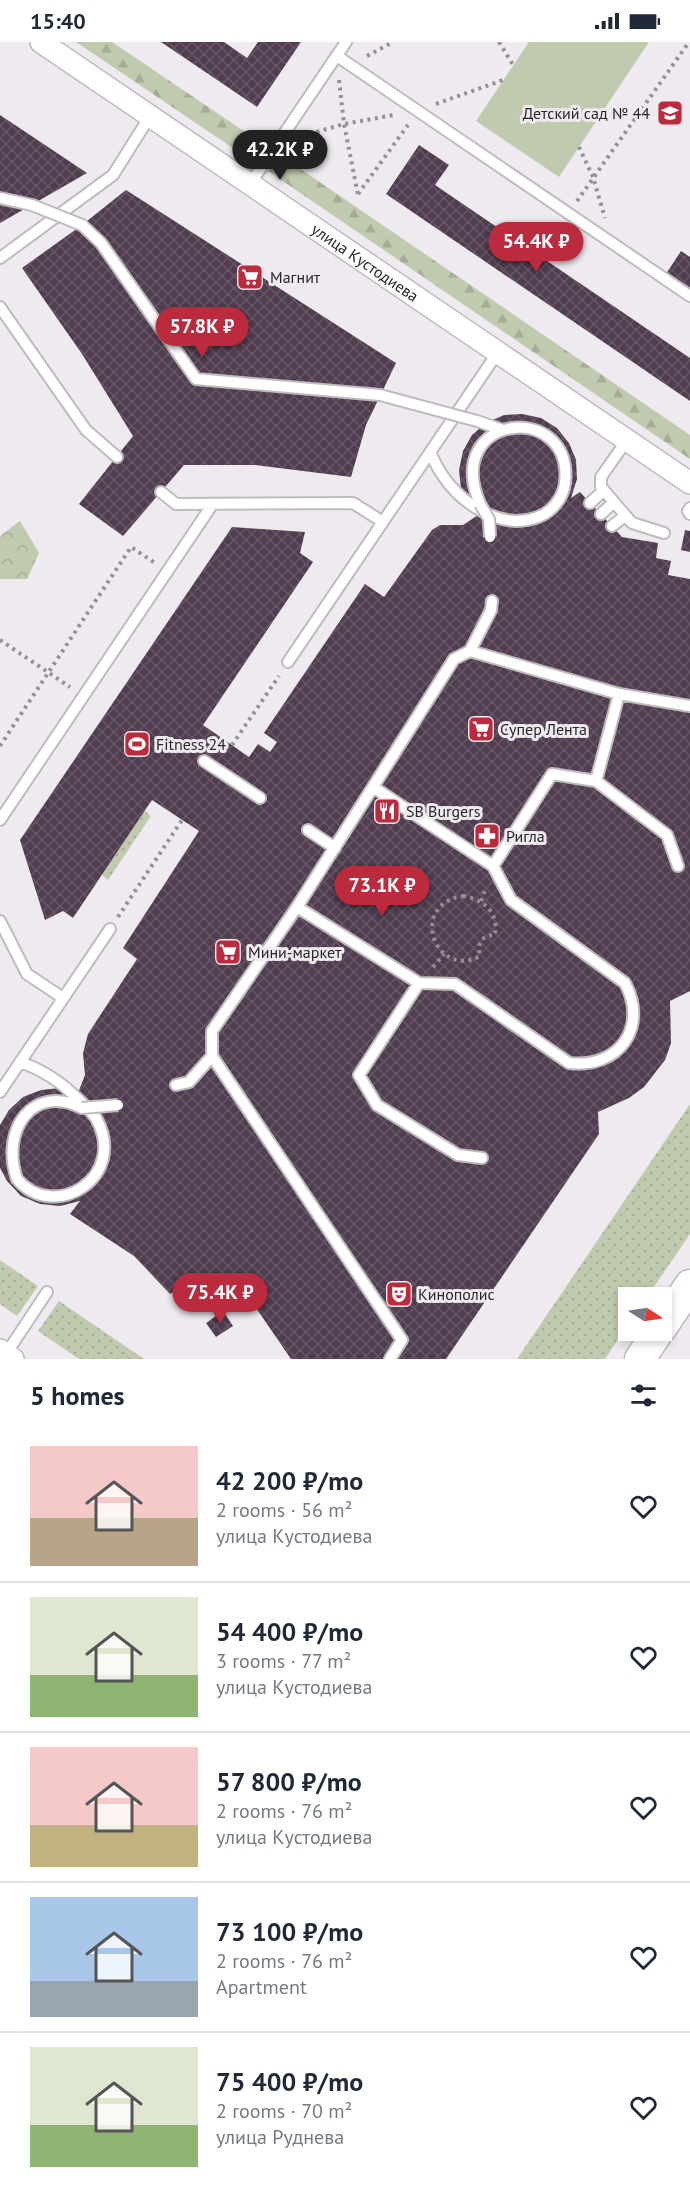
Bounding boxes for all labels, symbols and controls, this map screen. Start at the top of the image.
text: 15:40 [30,7,86,35]
school or university icon: Детский сад № 44 [655,98,685,128]
place label: Детский сад № 44 [523,103,650,123]
pin: 42.2K ₽ [225,130,335,181]
text: 42.2K ₽ [246,136,314,162]
street label: улица Кустодиева [308,219,423,306]
pin: 54.4K ₽ [481,222,591,273]
text: 54.4K ₽ [502,228,570,254]
supermarket icon: Магнит [235,262,265,292]
place label: Магнит [270,267,321,287]
pin: 57.8K ₽ [147,307,257,358]
text: 57.8K ₽ [170,313,234,339]
supermarket icon: Супер Лента [466,714,496,744]
place label: Супер Лента [500,719,587,739]
sports icon: Fitness 24 [122,729,152,759]
place label: Fitness 24 [156,734,226,754]
restaurant icon: SB Burgers [372,796,402,826]
place label: SB Burgers [406,801,481,821]
pharmacy icon: Ригла [472,821,502,851]
place label: Ригла [506,826,545,846]
pin: 73.1K ₽ [327,866,437,917]
text: 73.1K ₽ [348,872,416,898]
supermarket icon: Мини-маркет [213,937,243,967]
place label: Мини-маркет [248,942,342,962]
pin: 75.4K ₽ [165,1273,275,1324]
text: 75.4K ₽ [186,1279,254,1305]
theatre icon: Кинополис [384,1279,414,1309]
place label: Кинополис [418,1284,495,1304]
north arrow [618,1287,672,1341]
map controls [618,1287,672,1341]
text: 5 homes [30,1379,125,1412]
icon: filters [627,1379,660,1412]
text: 42 200 ₽/mo [216,1464,363,1497]
icon: home [78,1470,150,1542]
icon: heart [627,1490,660,1523]
text: 2 rooms · 56 m² [216,1497,352,1523]
text: улица Кустодиева [216,1523,372,1549]
text: 54 400 ₽/mo [216,1615,363,1648]
icon: home [78,1621,150,1693]
icon: heart [627,1641,660,1674]
text: 3 rooms · 77 m² [216,1648,351,1674]
text: улица Кустодиева [216,1674,372,1700]
text: 57 800 ₽/mo [216,1765,362,1798]
icon: home [78,1771,150,1843]
icon: heart [627,1791,660,1824]
text: 2 rooms · 76 m² [216,1798,352,1824]
text: улица Кустодиева [216,1824,372,1850]
text: 73 100 ₽/mo [216,1915,363,1948]
icon: home [78,1921,150,1993]
icon: heart [627,1941,660,1974]
text: 2 rooms · 76 m² [216,1948,352,1974]
text: Apartment [216,1974,307,2000]
text: 75 400 ₽/mo [216,2065,363,2098]
icon: home [78,2071,150,2143]
icon: heart [627,2091,660,2124]
text: 2 rooms · 70 m² [216,2098,352,2124]
text: улица Руднева [216,2124,344,2150]

